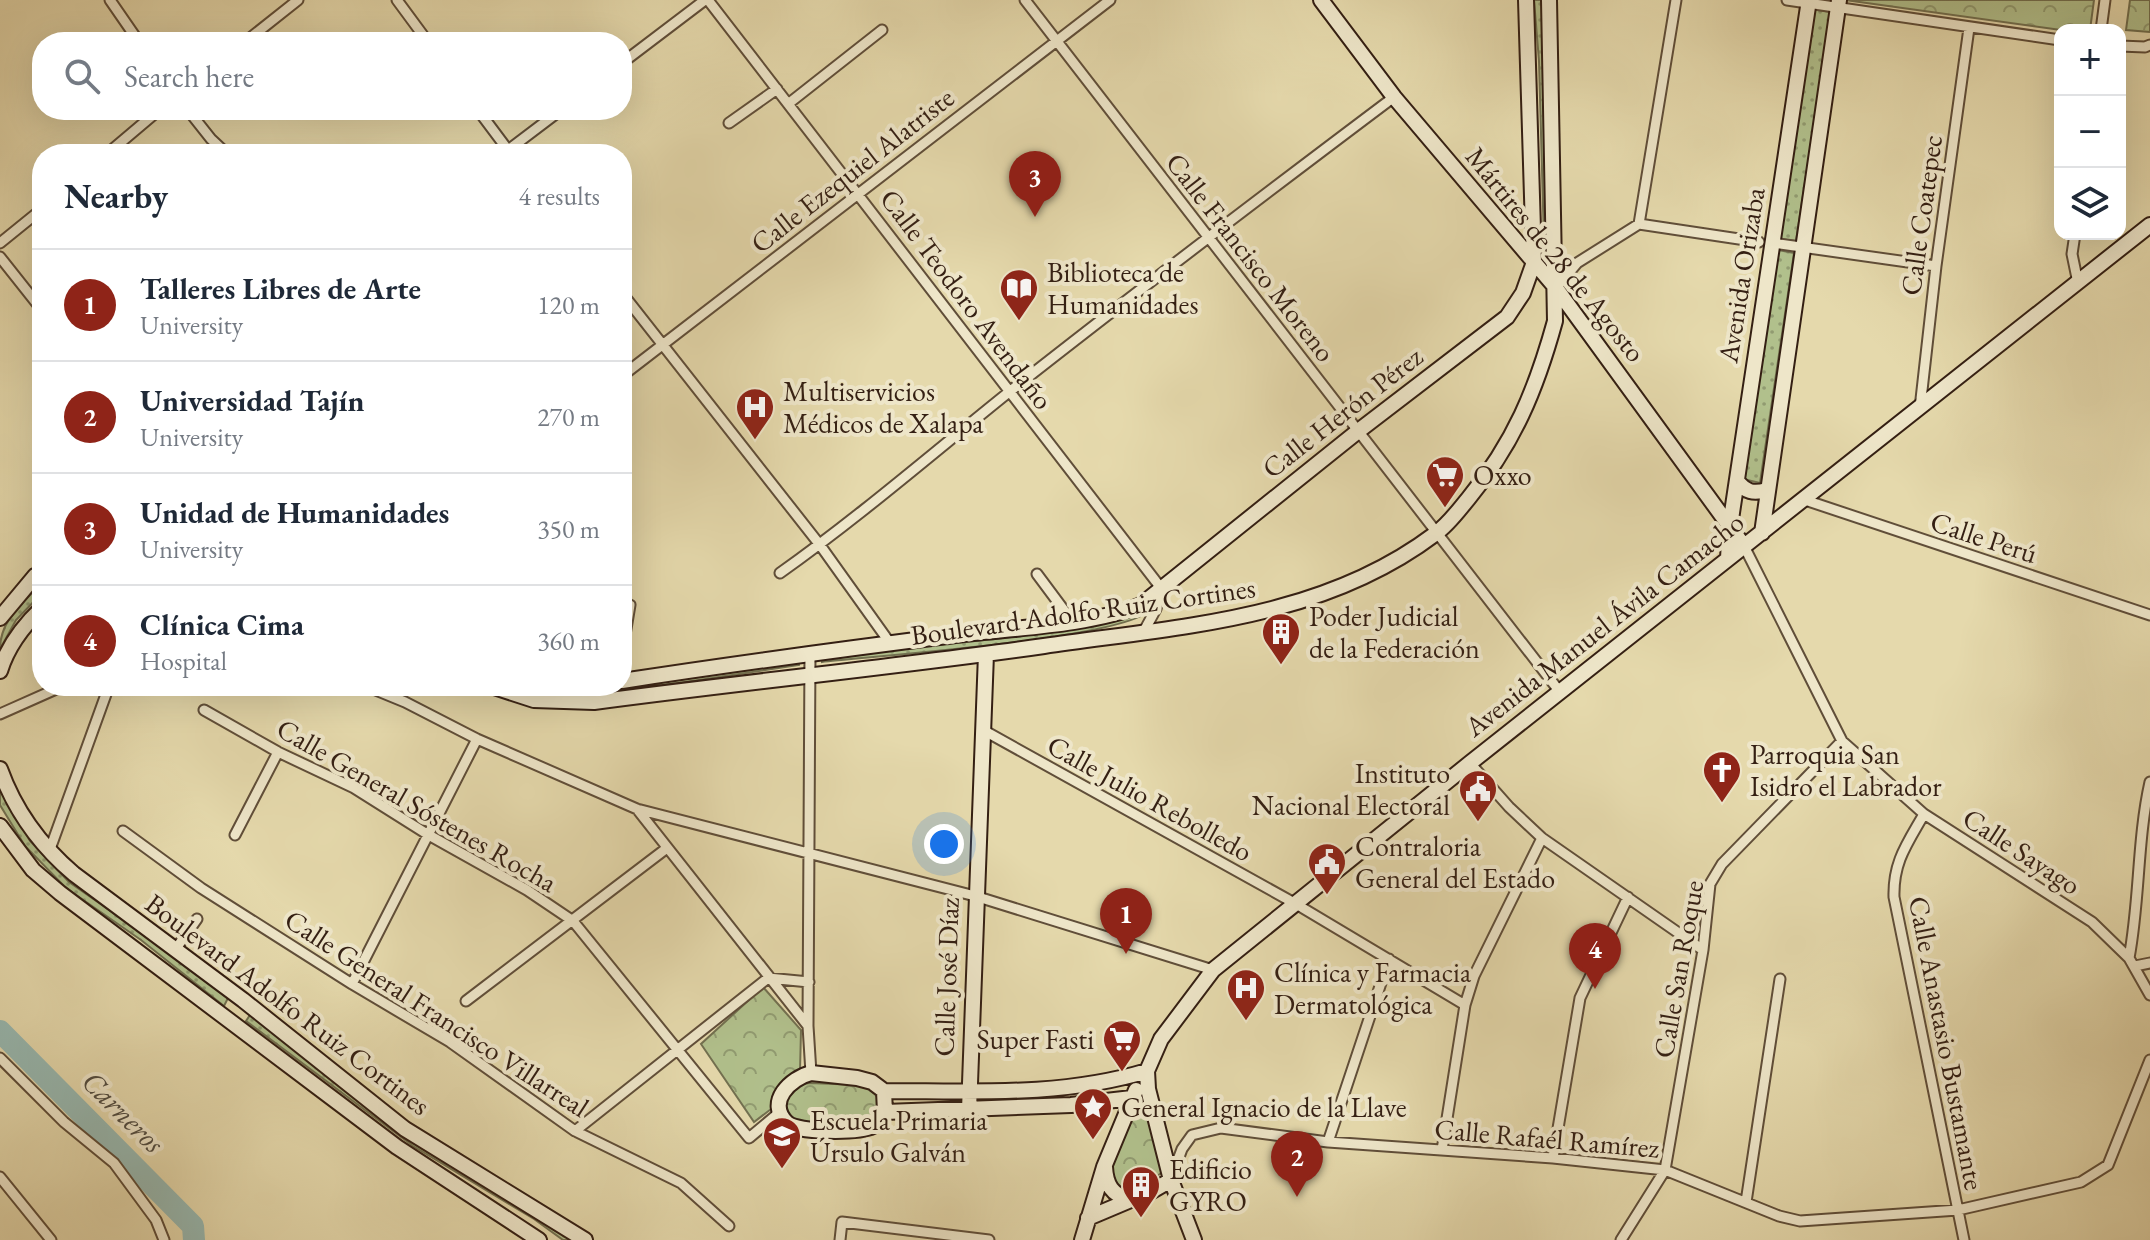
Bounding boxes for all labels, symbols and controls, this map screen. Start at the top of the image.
map controls [2054,24,2126,240]
button: + [2054,24,2126,96]
search box [32,32,632,120]
icon: search [60,54,104,98]
text: Search here [124,57,254,96]
street label: Calle Ezequiel Alatriste [743,79,961,261]
button: − [2054,96,2126,168]
street label: Calle Coatepec [1892,132,1950,298]
street label: Mártires de 28 de Agosto [1458,139,1654,369]
street label: Calle Francisco Moreno [1158,145,1344,369]
pin: 3 [1009,151,1061,217]
button: layers [2054,168,2126,240]
text: Nearby [64,174,168,218]
text: 4 results [519,179,600,213]
street label: Calle Teodoro Avendaño [872,182,1062,416]
street label: Avenida Orizaba [1709,184,1773,366]
place label: Biblioteca de Humanidades [1047,254,1199,322]
library icon: Biblioteca de Humanidades [998,267,1040,322]
text: Talleres Libres de Arte [140,269,421,308]
text: 1 [83,288,97,322]
text: 120 m [537,288,600,322]
text: University [140,308,243,342]
street label: Calle Herón Pérez [1254,338,1430,486]
place label: Multiservicios Médicos de Xalapa [783,373,984,441]
text: Universidad Tajín [140,381,364,420]
hospital icon: Multiservicios Médicos de Xalapa [734,386,776,441]
text: 2 [83,400,97,434]
text: 270 m [537,400,600,434]
text: University [140,420,243,454]
supermarket icon: Oxxo [1424,454,1466,509]
place label: Oxxo [1473,457,1532,493]
text: Unidad de Humanidades [140,493,449,532]
street label: Calle Perú [1926,503,2042,571]
street label: Avenida Manuel Ávila Camacho [1456,504,1751,745]
text: 3 [83,512,97,546]
text: 350 m [537,512,600,546]
text: University [140,532,243,566]
street label: Boulevard Adolfo Ruiz Cortines [908,569,1258,653]
place label: Poder Judicial de la Federación [1309,598,1480,666]
text: Clínica Cima [140,605,304,644]
building icon: Poder Judicial de la Federación [1260,611,1302,666]
text: 4 [83,624,97,658]
text: 360 m [537,624,600,658]
text: Hospital [140,644,227,678]
street label: Calle General Sóstenes Rocha [270,710,564,900]
street label: Calle Julio Rebolledo [1041,727,1259,869]
place label: Parroquia San Isidro el Labrador [1750,736,1942,804]
church icon: Parroquia San Isidro el Labrador [1701,749,1743,804]
place label: Instituto Nacional Electoral [1252,755,1450,823]
public building icon: Instituto Nacional Electoral [1457,768,1499,823]
street label: Calle Sayago [1956,799,2088,903]
your location [924,824,964,864]
place label: Contraloria General del Estado [1355,828,1555,896]
public building icon: Contraloria General del Estado [1306,841,1348,896]
street label: Calle San Roque [1645,877,1711,1061]
street label: Boulevard Adolfo Ruiz Cortines [138,885,438,1123]
pin: 1 [1100,888,1152,954]
street label: Calle Anastasio Bustamante [1901,893,1993,1193]
street label: Calle José Díaz [925,896,967,1057]
street label: Calle General Francisco Villarreal [278,901,596,1125]
pin: 4 [1569,923,1621,989]
place label: Clínica y Farmacia Dermatológica [1274,954,1472,1022]
hospital icon: Clínica y Farmacia Dermatológica [1225,967,1267,1022]
supermarket icon: Super Fasti [1101,1018,1143,1073]
place label: Super Fasti [976,1021,1094,1057]
water label: Carneros [74,1062,174,1162]
place icon: General Ignacio de la Llave [1072,1086,1114,1141]
place label: General Ignacio de la Llave [1121,1089,1407,1125]
place label: Escuela Primaria Úrsulo Galván [810,1102,988,1170]
street label: Calle Rafaél Ramírez [1433,1110,1661,1166]
school or university icon: Escuela Primaria Úrsulo Galván [761,1115,803,1170]
pin: 2 [1271,1131,1323,1197]
place label: Edificio GYRO [1169,1151,1252,1219]
building icon: Edificio GYRO [1120,1164,1162,1219]

